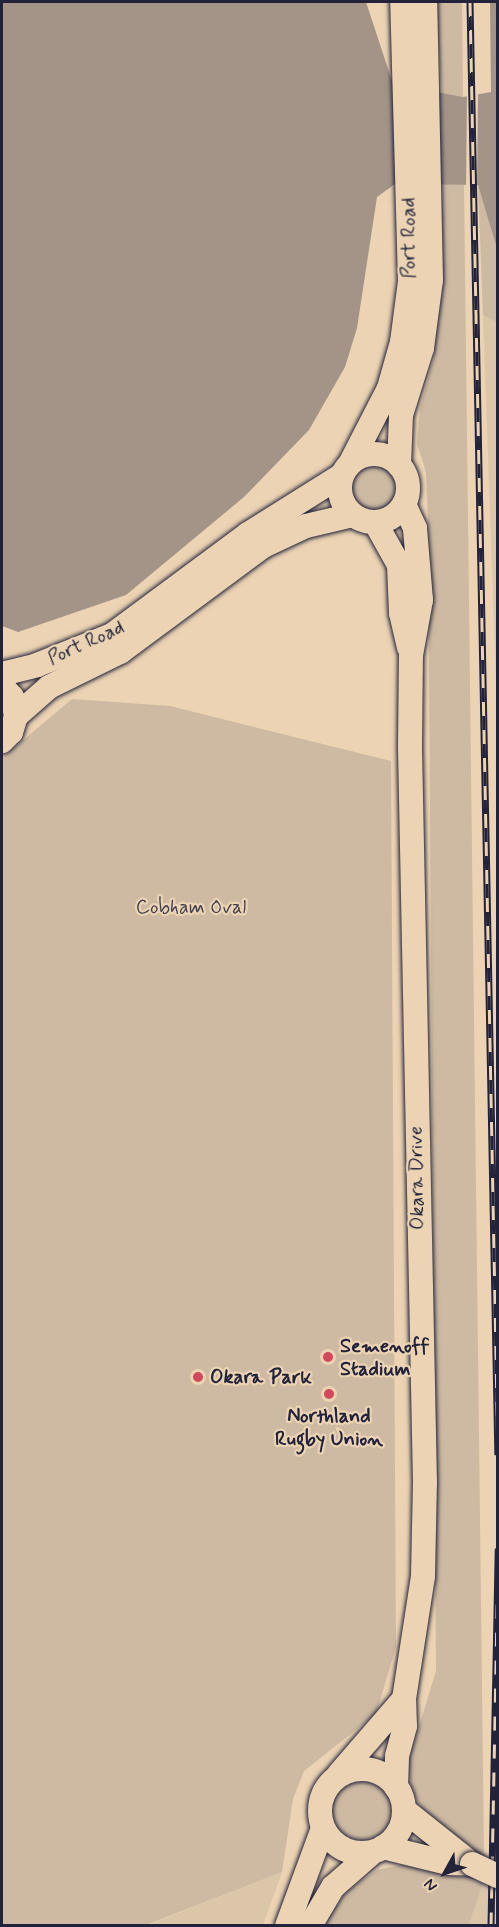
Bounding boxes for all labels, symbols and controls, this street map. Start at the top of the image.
street label: Port Road [397,197,421,279]
street label: Port Road [44,616,128,670]
park label: Cobham Oval [135,895,247,919]
street label: Okara Drive [404,1127,430,1229]
place label: Semenoff Stadium [340,1334,429,1381]
marker: Semenoff Stadium [321,1350,335,1364]
place label: Okara Park [210,1365,308,1389]
marker: Okara Park [191,1370,205,1384]
marker: Northland Rugby Union [322,1387,336,1401]
place label: Northland Rugby Union [278,1404,380,1451]
north arrow [415,1843,475,1903]
text: N [419,1874,442,1896]

